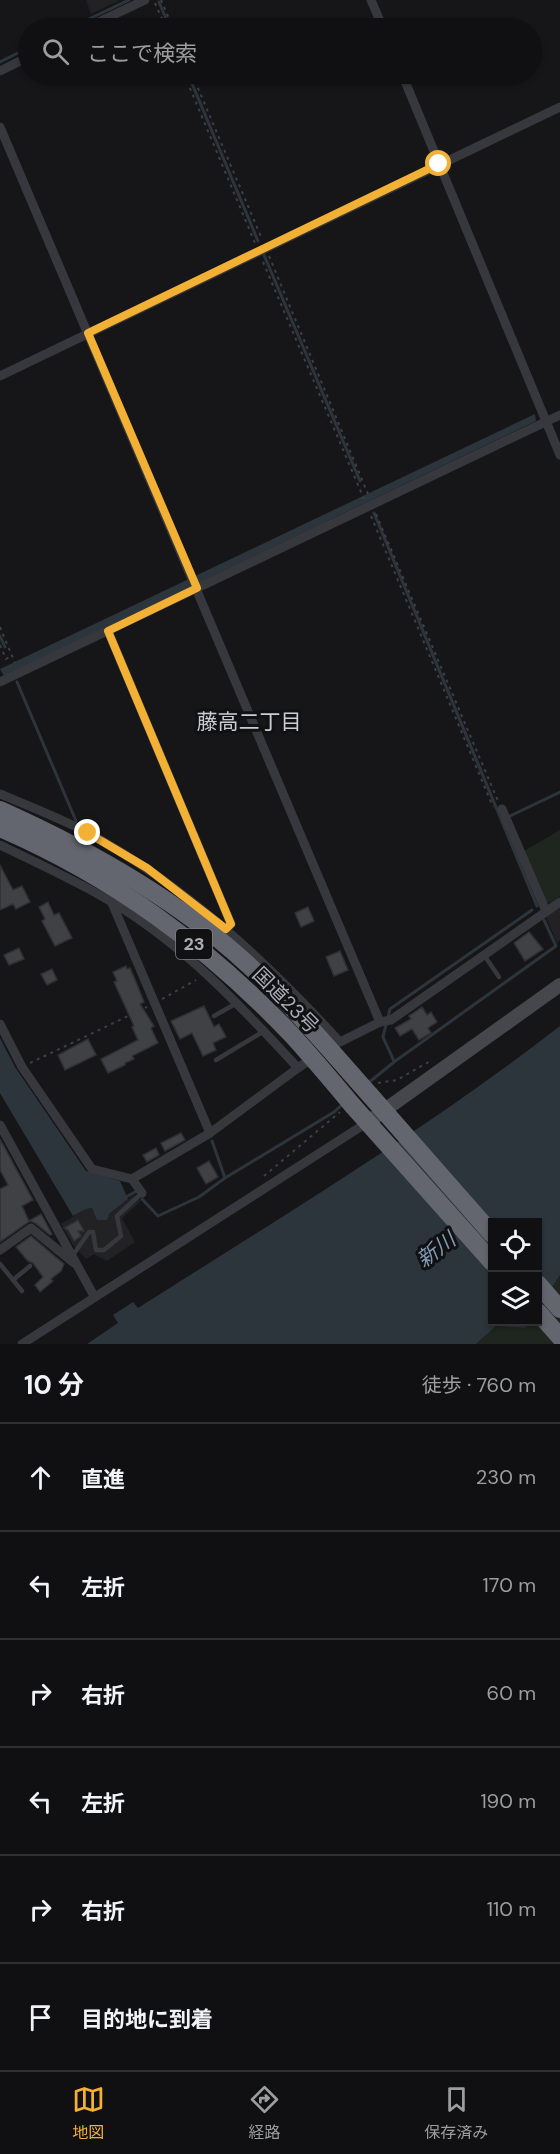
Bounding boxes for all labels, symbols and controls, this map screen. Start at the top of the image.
search box [18,18,542,84]
icon: search [39,35,72,68]
text: ここで検索 [87,39,197,68]
route start [425,150,451,176]
district label: 藤高二丁目 [197,708,302,736]
route end [74,819,100,845]
road number: 23 [176,929,212,959]
street label: 国道23号 [247,961,325,1039]
map controls [488,1218,542,1326]
button: locate [488,1218,542,1272]
water label: 新川 [411,1225,463,1274]
button: layers [488,1272,542,1326]
text: 10 分 [24,1368,84,1402]
text: 徒歩 · 760 m [422,1372,536,1398]
icon: ahead [24,1461,57,1494]
text: 230 m [476,1464,536,1490]
text: 直進 [81,1465,125,1494]
icon: left [24,1569,57,1602]
text: 170 m [483,1572,536,1598]
text: 左折 [81,1573,125,1602]
icon: right [24,1677,57,1710]
text: 60 m [487,1680,536,1706]
text: 右折 [81,1681,125,1710]
icon: left [24,1785,57,1818]
text: 190 m [480,1788,536,1814]
text: 左折 [81,1789,125,1818]
icon: right [24,1893,57,1926]
text: 110 m [487,1896,536,1922]
text: 右折 [81,1897,125,1926]
icon: arrive [24,2001,57,2034]
text: 目的地に到着 [81,2005,213,2034]
tab: 地図 [72,2083,105,2143]
tab: 経路 [248,2083,281,2143]
tab: 保存済み [424,2083,488,2143]

